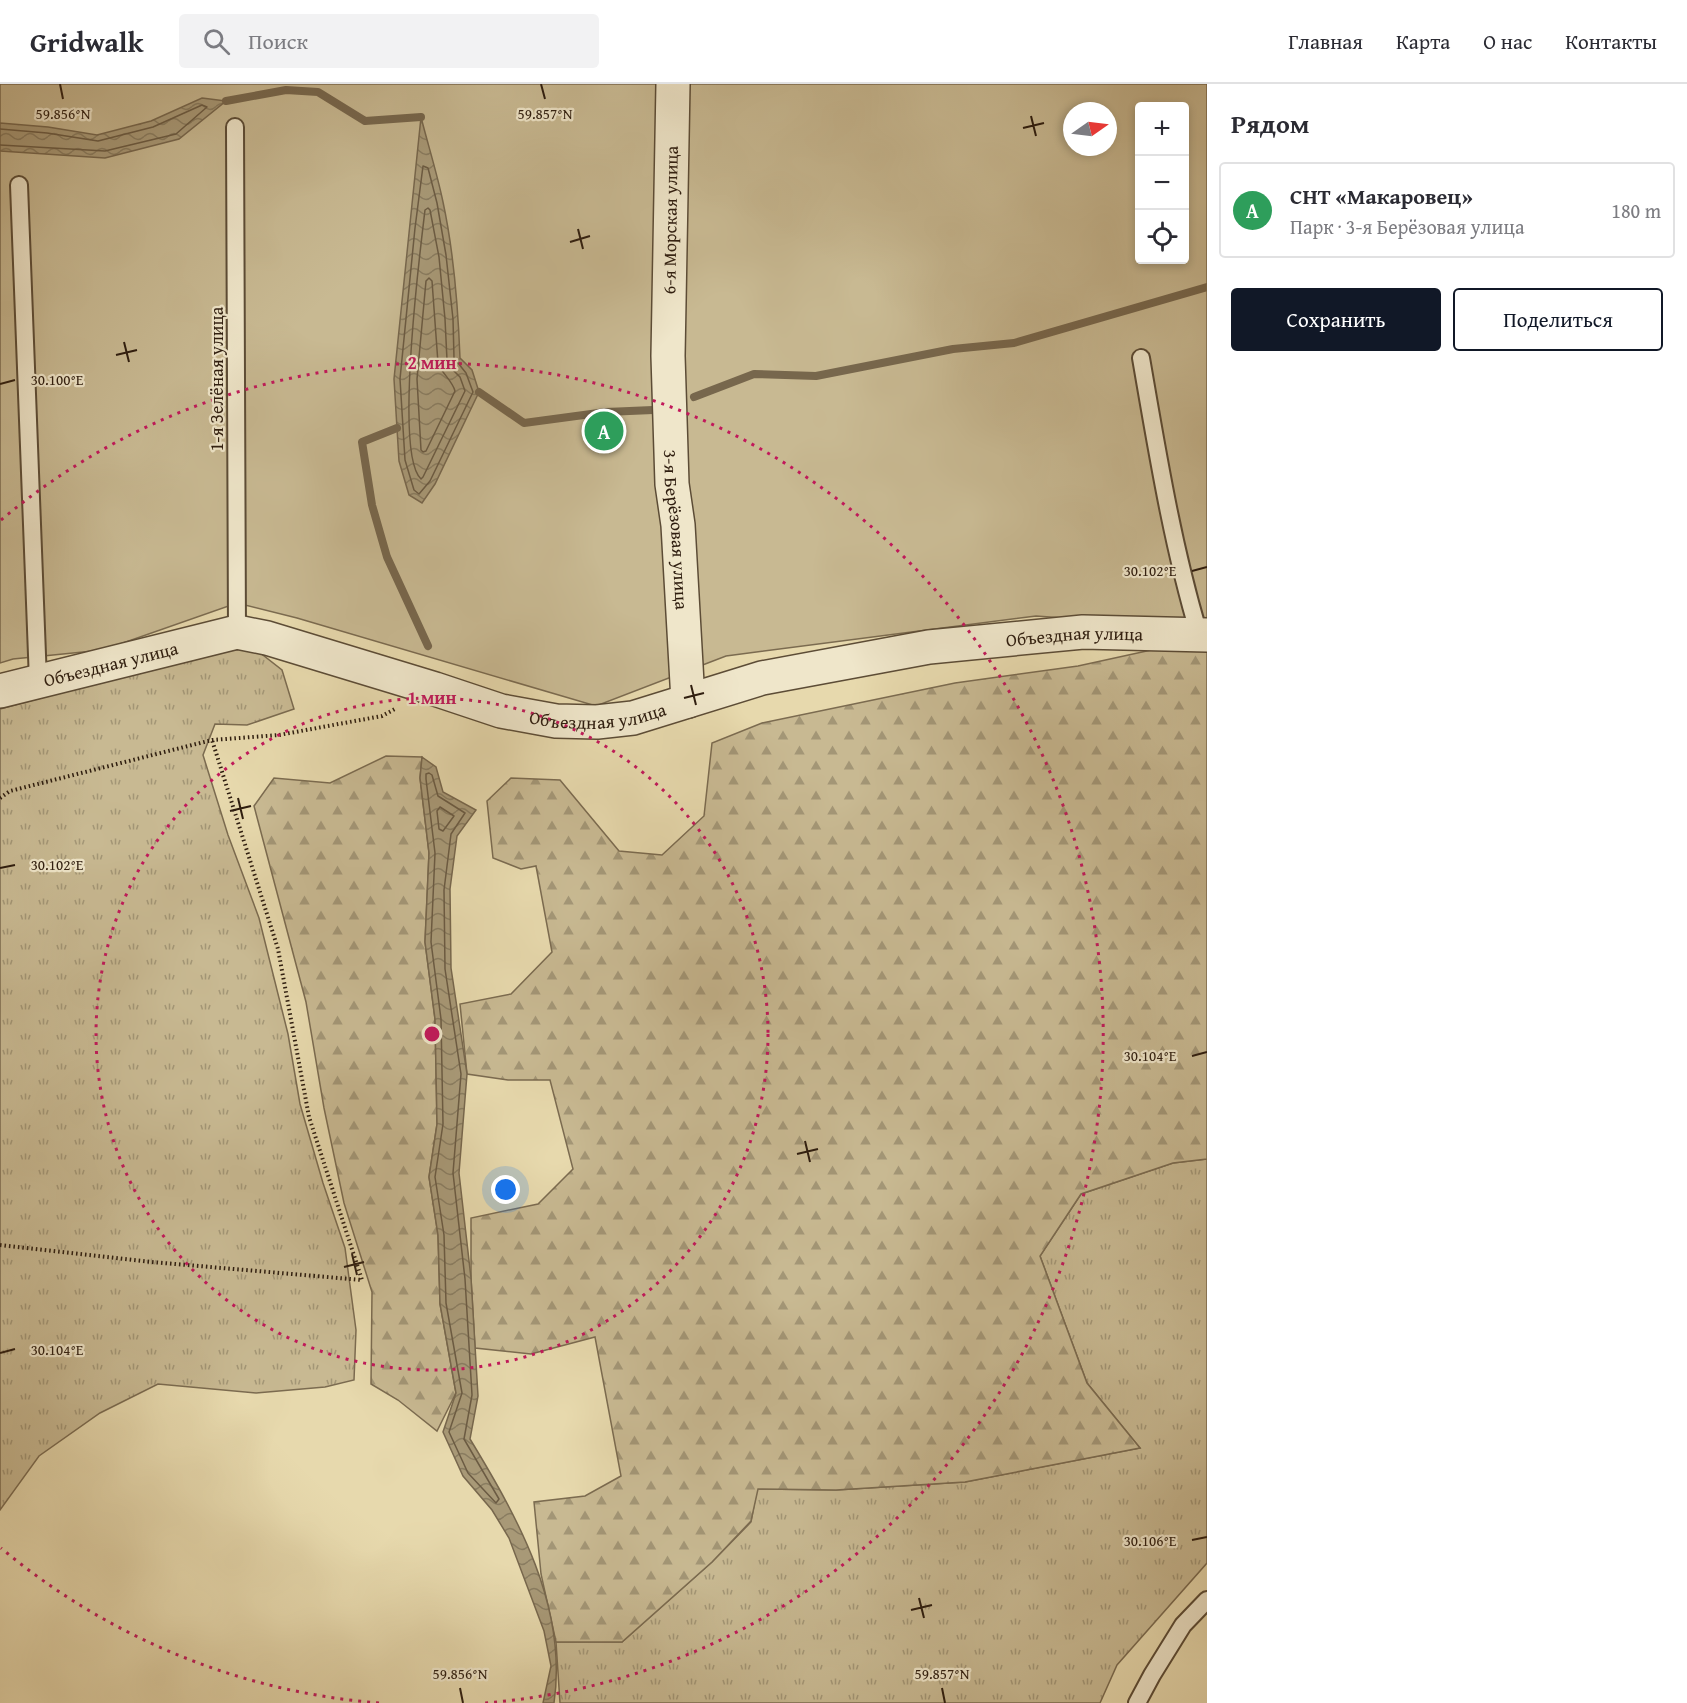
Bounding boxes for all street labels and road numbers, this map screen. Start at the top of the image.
street label: 6-я Морская улица [655,145,685,295]
street label: 1-я Зелёная улица [203,306,230,451]
street label: 3-я Берёзовая улица [657,449,696,611]
street label: Объездная улица [1005,618,1144,653]
street label: Объездная улица [41,634,181,693]
street label: Объездная улица [527,695,670,735]

